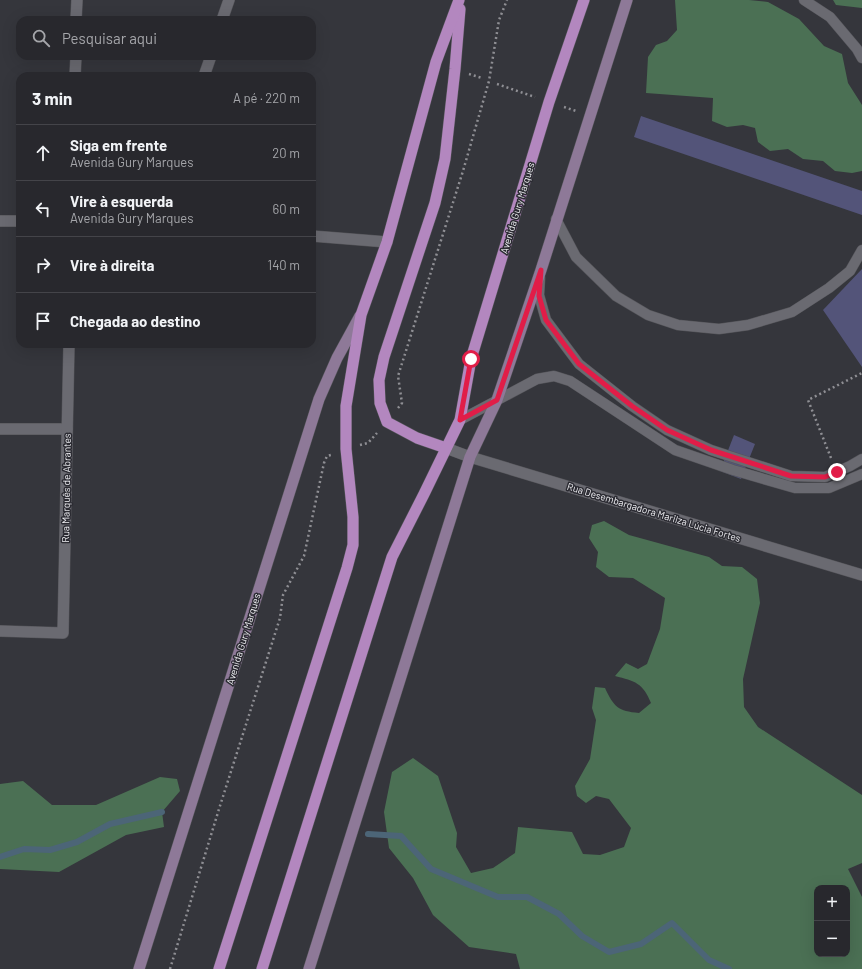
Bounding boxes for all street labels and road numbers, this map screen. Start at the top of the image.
street label: Avenida Gury Marques [497,161,537,255]
street label: Rua Marquês de Abrantes [59,433,73,543]
street label: Rua Desembargadora Marilza Lúcia Fortes [566,480,742,544]
street label: Avenida Gury Marques [223,592,263,686]

